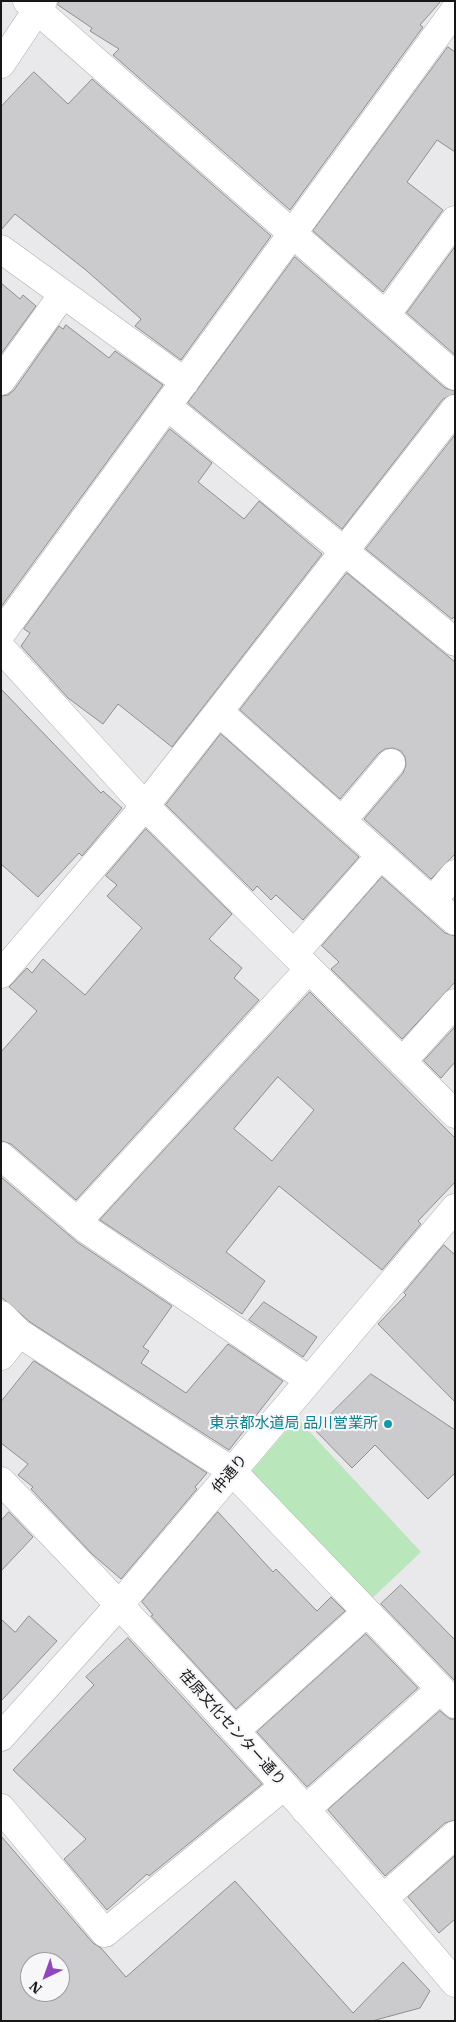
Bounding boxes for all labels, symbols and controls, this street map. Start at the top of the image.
place label: 東京都水道局 品川営業所 [210,1415,378,1433]
marker: 東京都水道局 品川営業所 [382,1418,394,1430]
street label: 仲通り [209,1451,251,1497]
street label: 荏原文化センター通り [175,1666,289,1790]
north arrow [20,1952,70,2002]
text: N [25,1977,46,1998]

